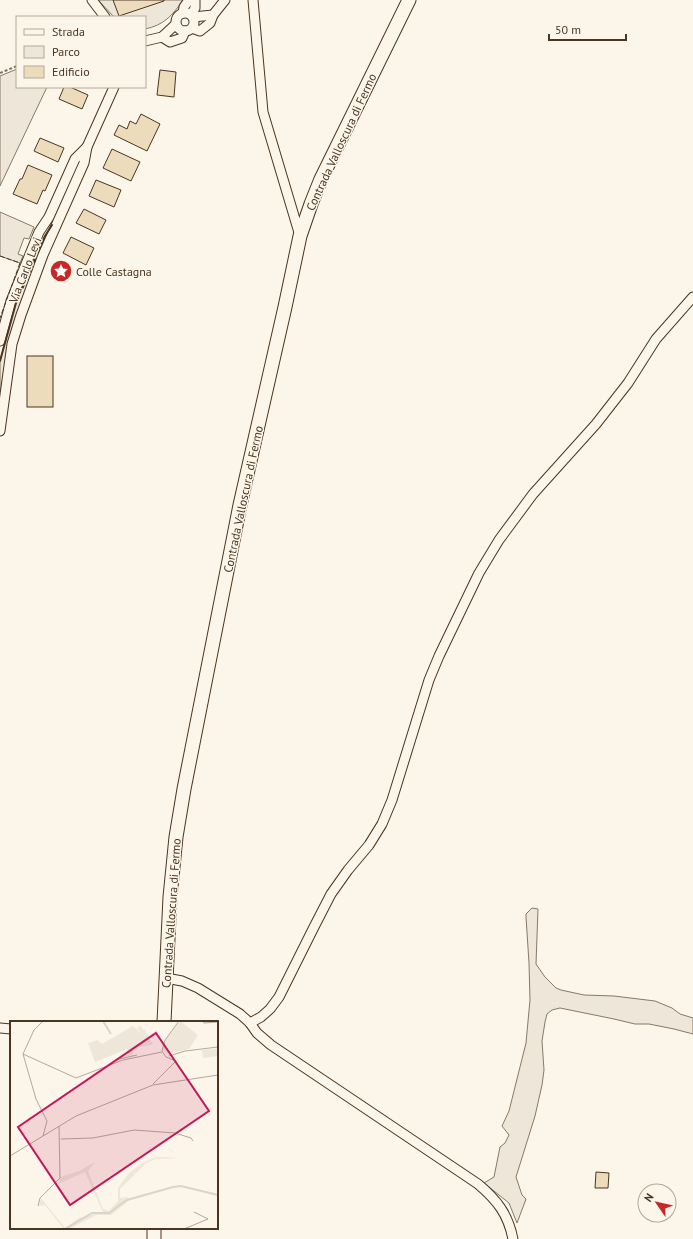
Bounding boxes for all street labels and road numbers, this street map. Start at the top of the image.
street label: Contrada Valloscura di Fermo [303,71,379,213]
street label: Via Carlo Levi [5,235,44,306]
street label: Contrada Valloscura di Fermo [220,424,266,574]
street label: Contrada Valloscura di Fermo [158,838,184,988]

